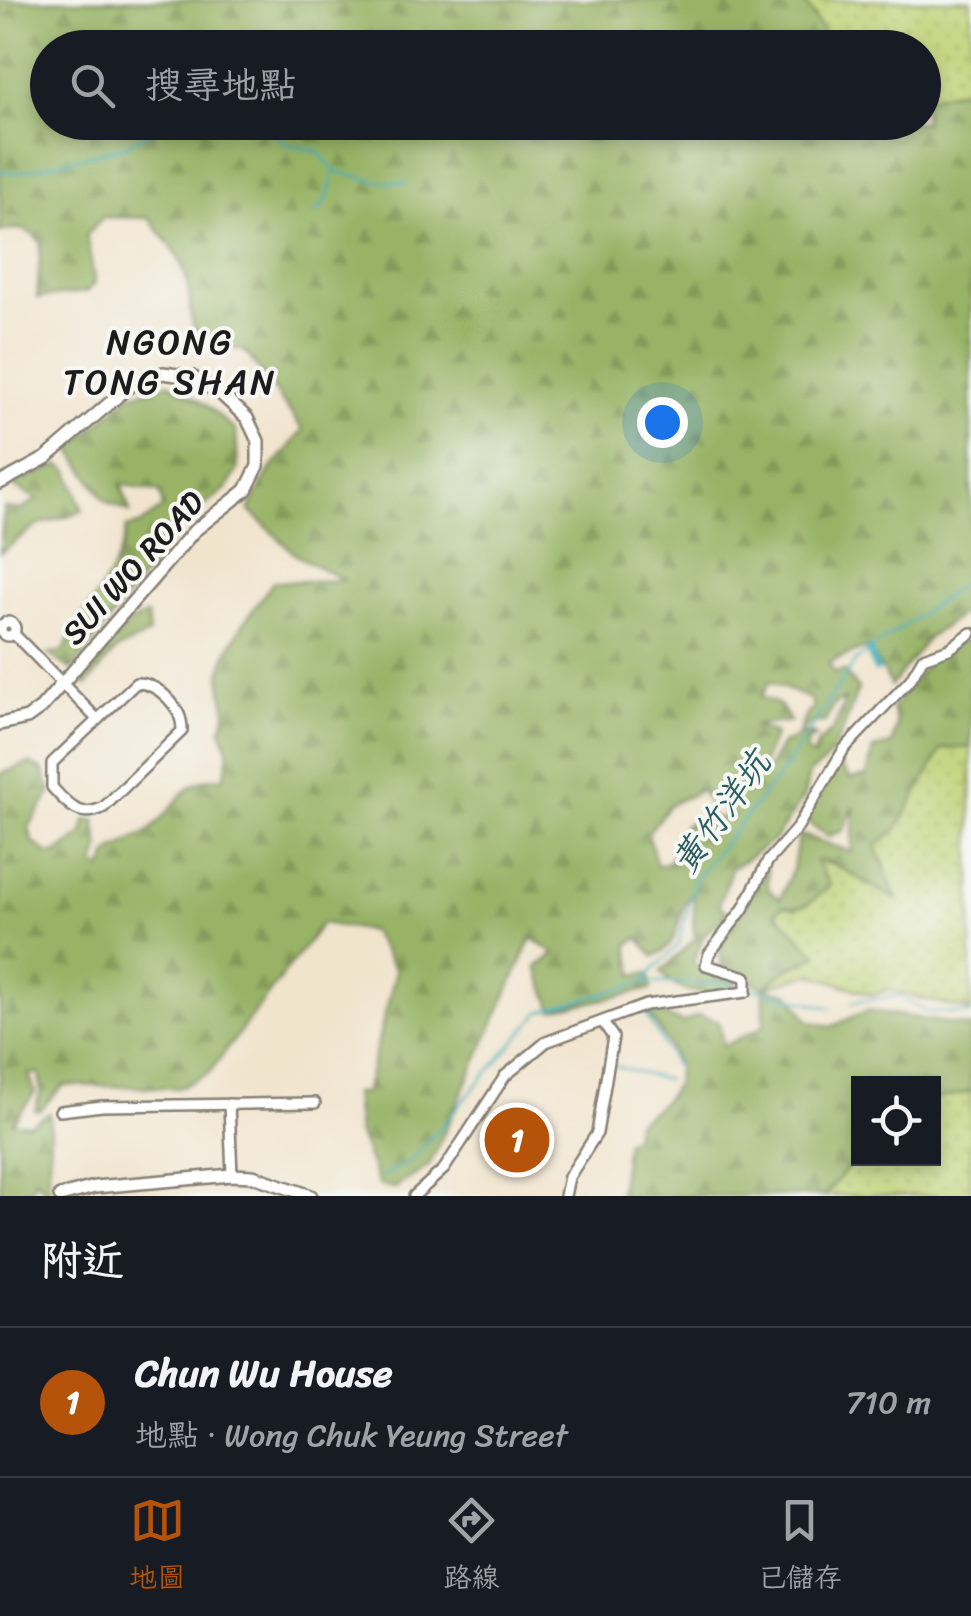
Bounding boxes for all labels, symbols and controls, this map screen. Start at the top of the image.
search box [30,30,941,140]
text: 搜尋地點 [145,52,297,119]
icon: search [65,58,120,113]
district label: NGONG TONG SHAN [63,311,277,413]
your location [637,397,688,448]
street label: SUI WO ROAD [47,476,219,659]
water label: 黃竹洋坑 [655,734,790,887]
map controls [851,1076,941,1166]
button: locate [851,1076,941,1166]
pin: 1 [484,1102,550,1178]
text: 附近 [40,1224,124,1298]
text: Chun Wu House [135,1340,393,1407]
text: 1 [66,1374,79,1431]
text: 710 m [846,1374,931,1431]
text: 地點 · Wong Chuk Yeung Street [135,1407,568,1464]
tab: 地圖 [129,1493,185,1602]
tab: 路線 [443,1493,500,1602]
tab: 已儲存 [758,1493,842,1602]

